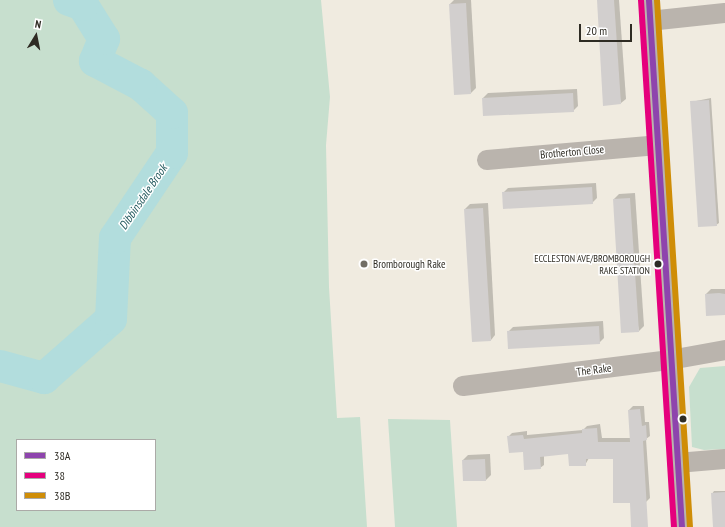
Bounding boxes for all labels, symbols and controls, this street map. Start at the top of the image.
north arrow [16,16,56,56]
scale bar [581,16,634,42]
text: N [34,17,42,32]
text: 20 m [586,23,607,38]
street label: Brotherton Close [539,143,605,161]
water label: Dibbinsdale Brook [116,162,170,232]
place label: ECCLESTON AVE/BROMBOROUGH RAKE STATION [534,252,650,276]
place label: Bromborough Rake [373,257,445,271]
marker: Bromborough Rake [358,258,370,270]
marker: ECCLESTON AVE/BROMBOROUGH RAKE STATION [653,259,663,269]
street label: The Rake [576,361,612,379]
unlabelled marker [678,414,688,424]
legend [16,439,156,511]
text: 38A [54,448,70,463]
text: 38 [54,468,65,483]
text: 38B [54,488,70,503]

